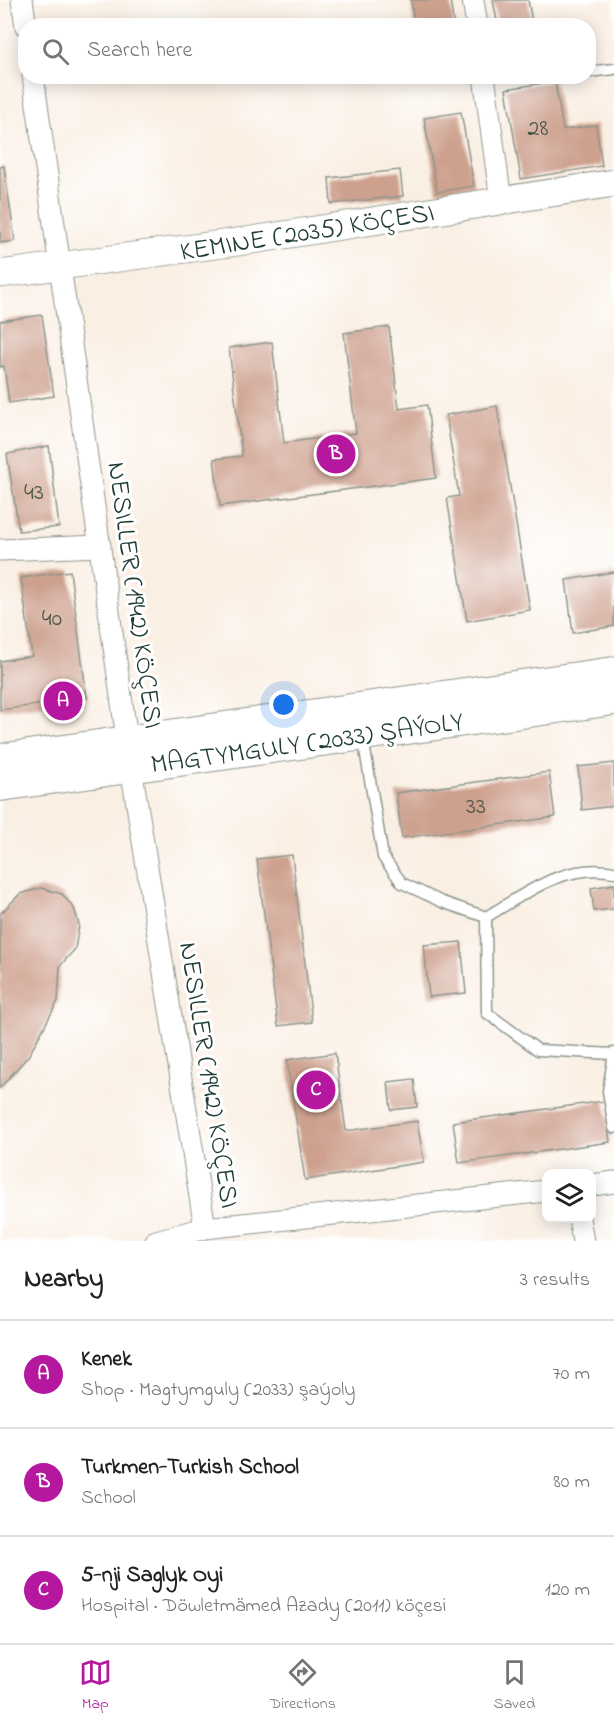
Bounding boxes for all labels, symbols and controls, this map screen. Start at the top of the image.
search box [18,18,596,84]
icon: search [39,35,72,68]
text: Search here [87,35,192,67]
house number: 28 [528,112,548,147]
street label: KEMINE (2035) KÖÇESI [177,194,437,273]
pin: B [316,432,356,476]
street label: NESILLER (1942) KÖÇESI [95,459,172,731]
house number: 43 [24,476,44,511]
house number: 40 [42,602,62,637]
pin: A [44,678,82,724]
your location [269,690,298,719]
street label: MAGTYMGULY (2033) ŞAÝOLY [148,703,467,786]
house number: 33 [466,790,486,825]
street label: NESILLER (1942) KÖÇESI [167,939,248,1211]
pin: C [296,1068,336,1112]
map controls [542,1169,596,1223]
button: layers [542,1169,596,1223]
text: Nearby [24,1261,103,1299]
text: 3 results [520,1266,590,1295]
text: Kenek [81,1344,132,1376]
text: A [37,1360,50,1389]
text: 70 m [553,1360,590,1389]
text: Shop · Magtymguly (2033) şaýoly [81,1376,355,1405]
text: Turkmen-Turkish School [81,1452,299,1484]
text: B [37,1468,50,1497]
text: 80 m [553,1468,590,1497]
text: School [81,1484,136,1513]
text: 5-nji Saglyk Oyi [81,1560,223,1592]
text: C [38,1576,49,1605]
text: 120 m [545,1576,590,1605]
text: Hospital · Döwletmämed Azady (2011) köçesi [81,1592,446,1621]
tab: Map [79,1656,112,1716]
tab: Directions [269,1656,336,1716]
tab: Saved [493,1656,535,1716]

